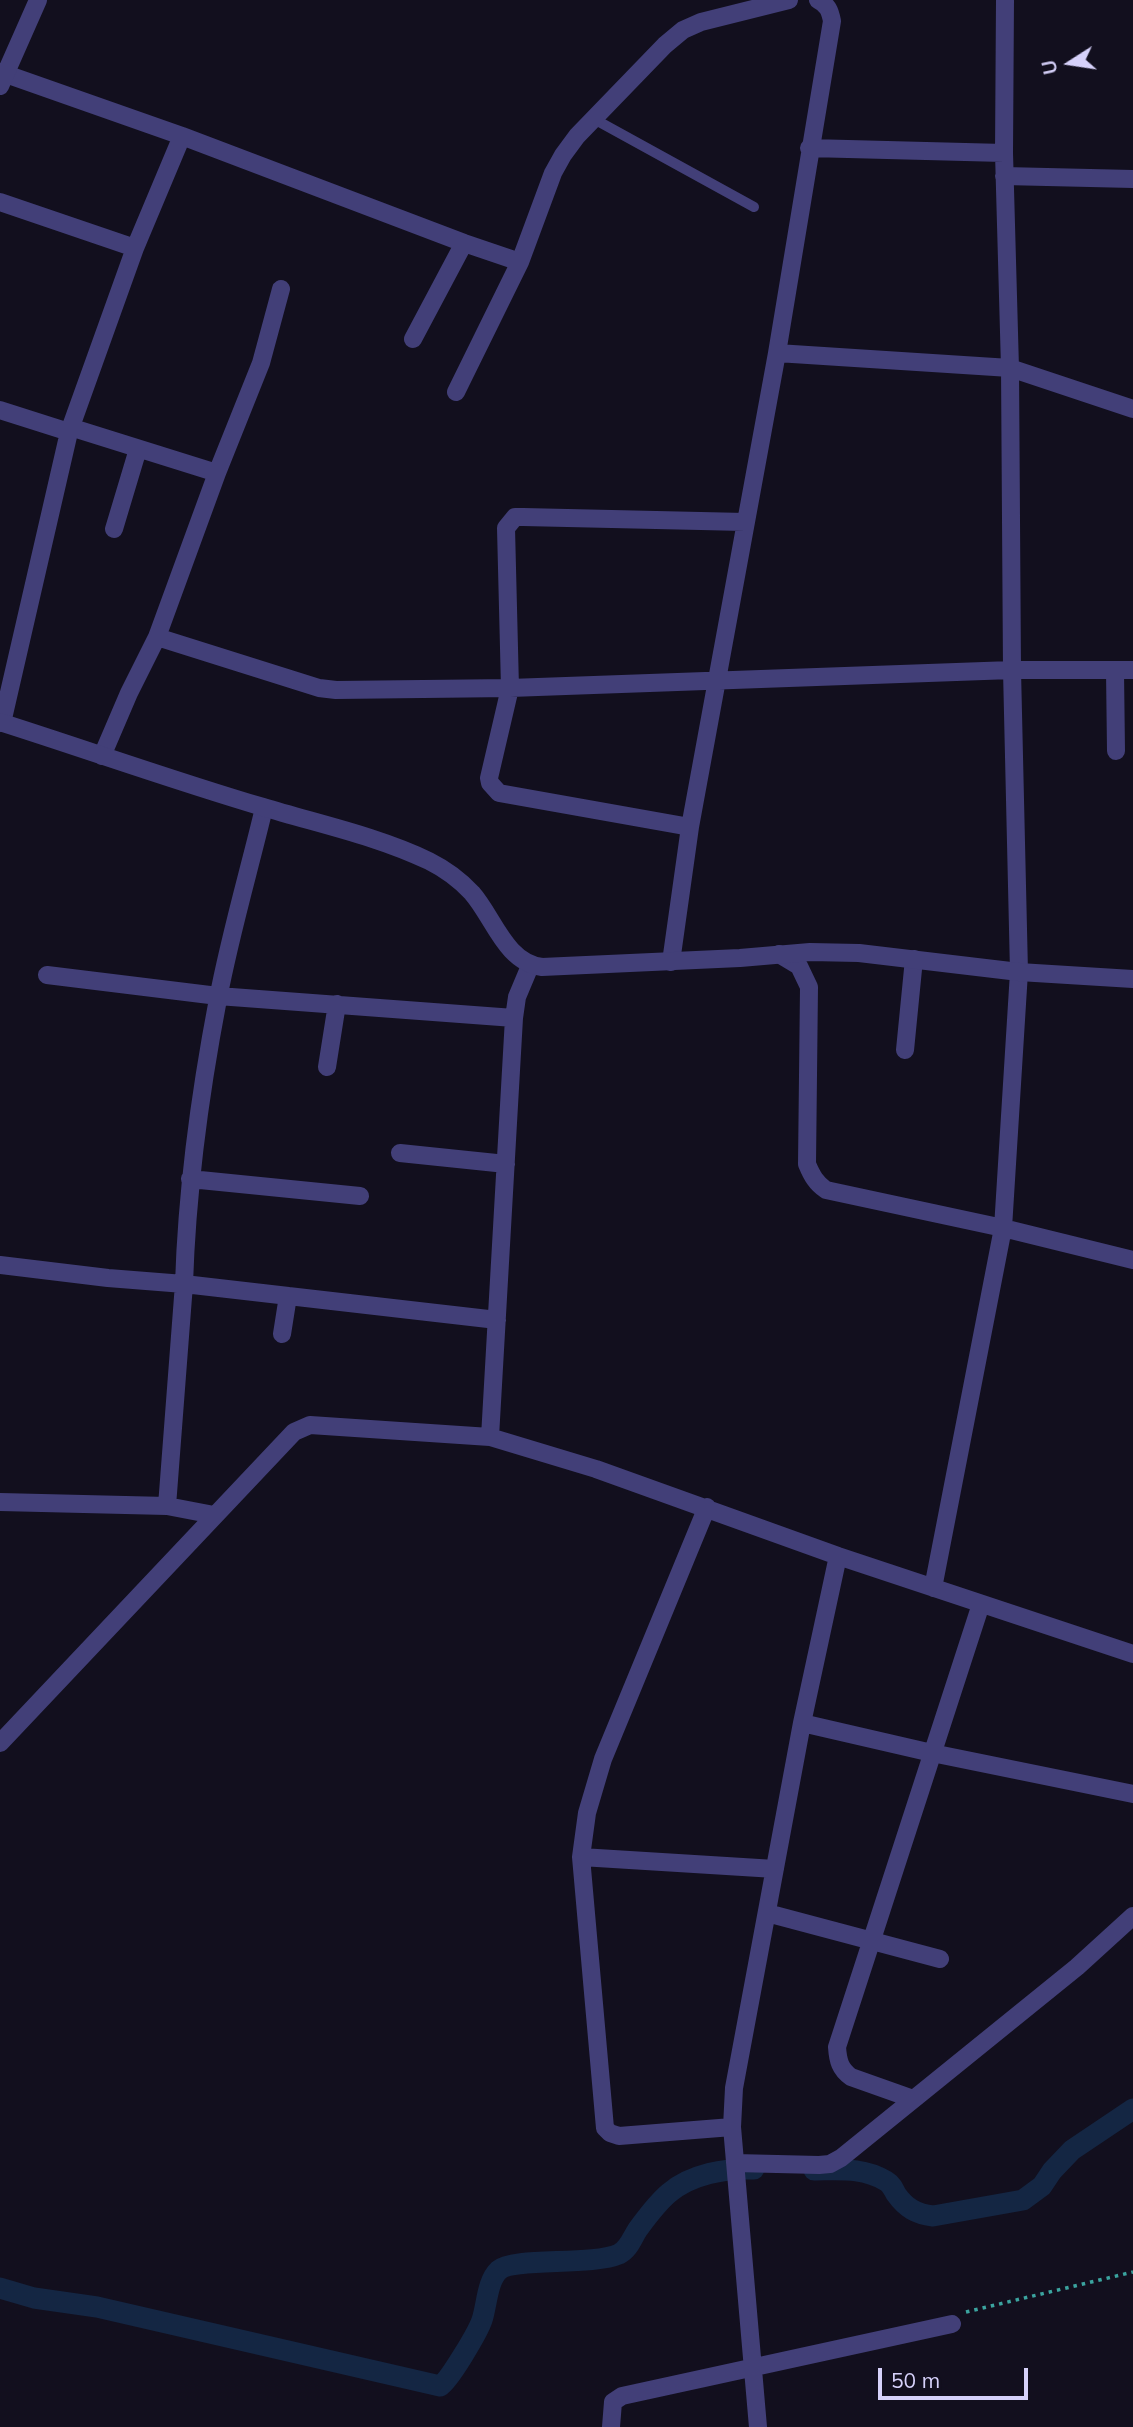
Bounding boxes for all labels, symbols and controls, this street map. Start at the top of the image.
north arrow [1035,28,1105,98]
text: U [1036,58,1063,77]
scale bar [881,2354,1032,2398]
text: 50 m [891,2367,940,2393]

